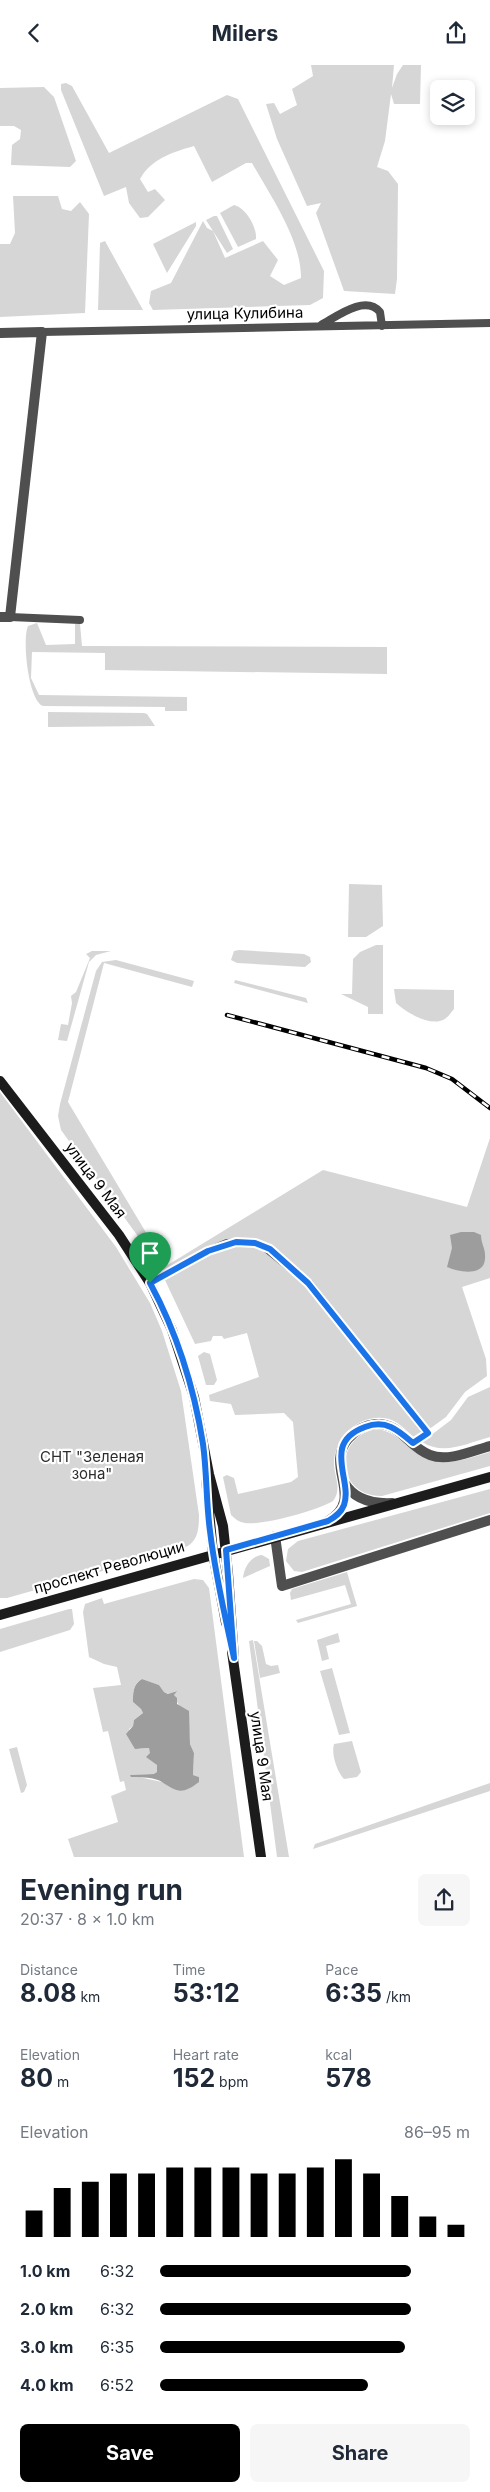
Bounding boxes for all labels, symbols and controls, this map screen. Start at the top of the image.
icon: back [20,19,48,47]
icon: share [442,19,470,47]
text: Milers [212,20,278,46]
map controls [430,80,475,125]
button: layers [430,80,475,125]
street label: улица Кулибина [187,302,303,324]
street label: улица 9 Мая [61,1138,131,1222]
pin [129,1232,171,1283]
icon: arrive [136,1239,164,1267]
park label: СНТ "Зеленая зона" [40,1447,144,1483]
street label: проспект Революции [31,1536,187,1598]
street label: улица 9 Мая [246,1710,278,1802]
text: Evening run [20,1873,183,1907]
button: share [418,1874,470,1926]
text: 20:37 · 8 × 1.0 km [20,1909,155,1929]
text: Distance [20,1961,78,1978]
text: Time [173,1961,206,1978]
text: Pace [325,1961,358,1978]
text: 8.08 [20,1978,77,2008]
text: 53:12 [173,1978,240,2008]
text: 6:35 [325,1978,382,2008]
text: km [77,1988,100,2005]
text: /km [382,1988,411,2005]
text: Elevation [20,2046,80,2063]
text: Heart rate [173,2046,239,2063]
text: kcal [325,2046,352,2063]
text: 80 [20,2063,53,2093]
text: 152 [173,2063,215,2093]
text: 578 [325,2063,372,2093]
text: m [53,2073,69,2090]
text: bpm [215,2073,249,2090]
text: Elevation [20,2122,89,2142]
text: 86–95 m [404,2122,470,2142]
text: 1.0 km [20,2261,70,2281]
text: 6:32 [100,2261,134,2281]
text: 2.0 km [20,2299,73,2319]
text: 6:32 [100,2299,134,2319]
text: 3.0 km [20,2337,73,2357]
text: 6:35 [100,2337,134,2357]
text: 4.0 km [20,2375,74,2395]
text: 6:52 [100,2375,134,2395]
button: Save [20,2424,240,2482]
button: Share [250,2424,470,2482]

